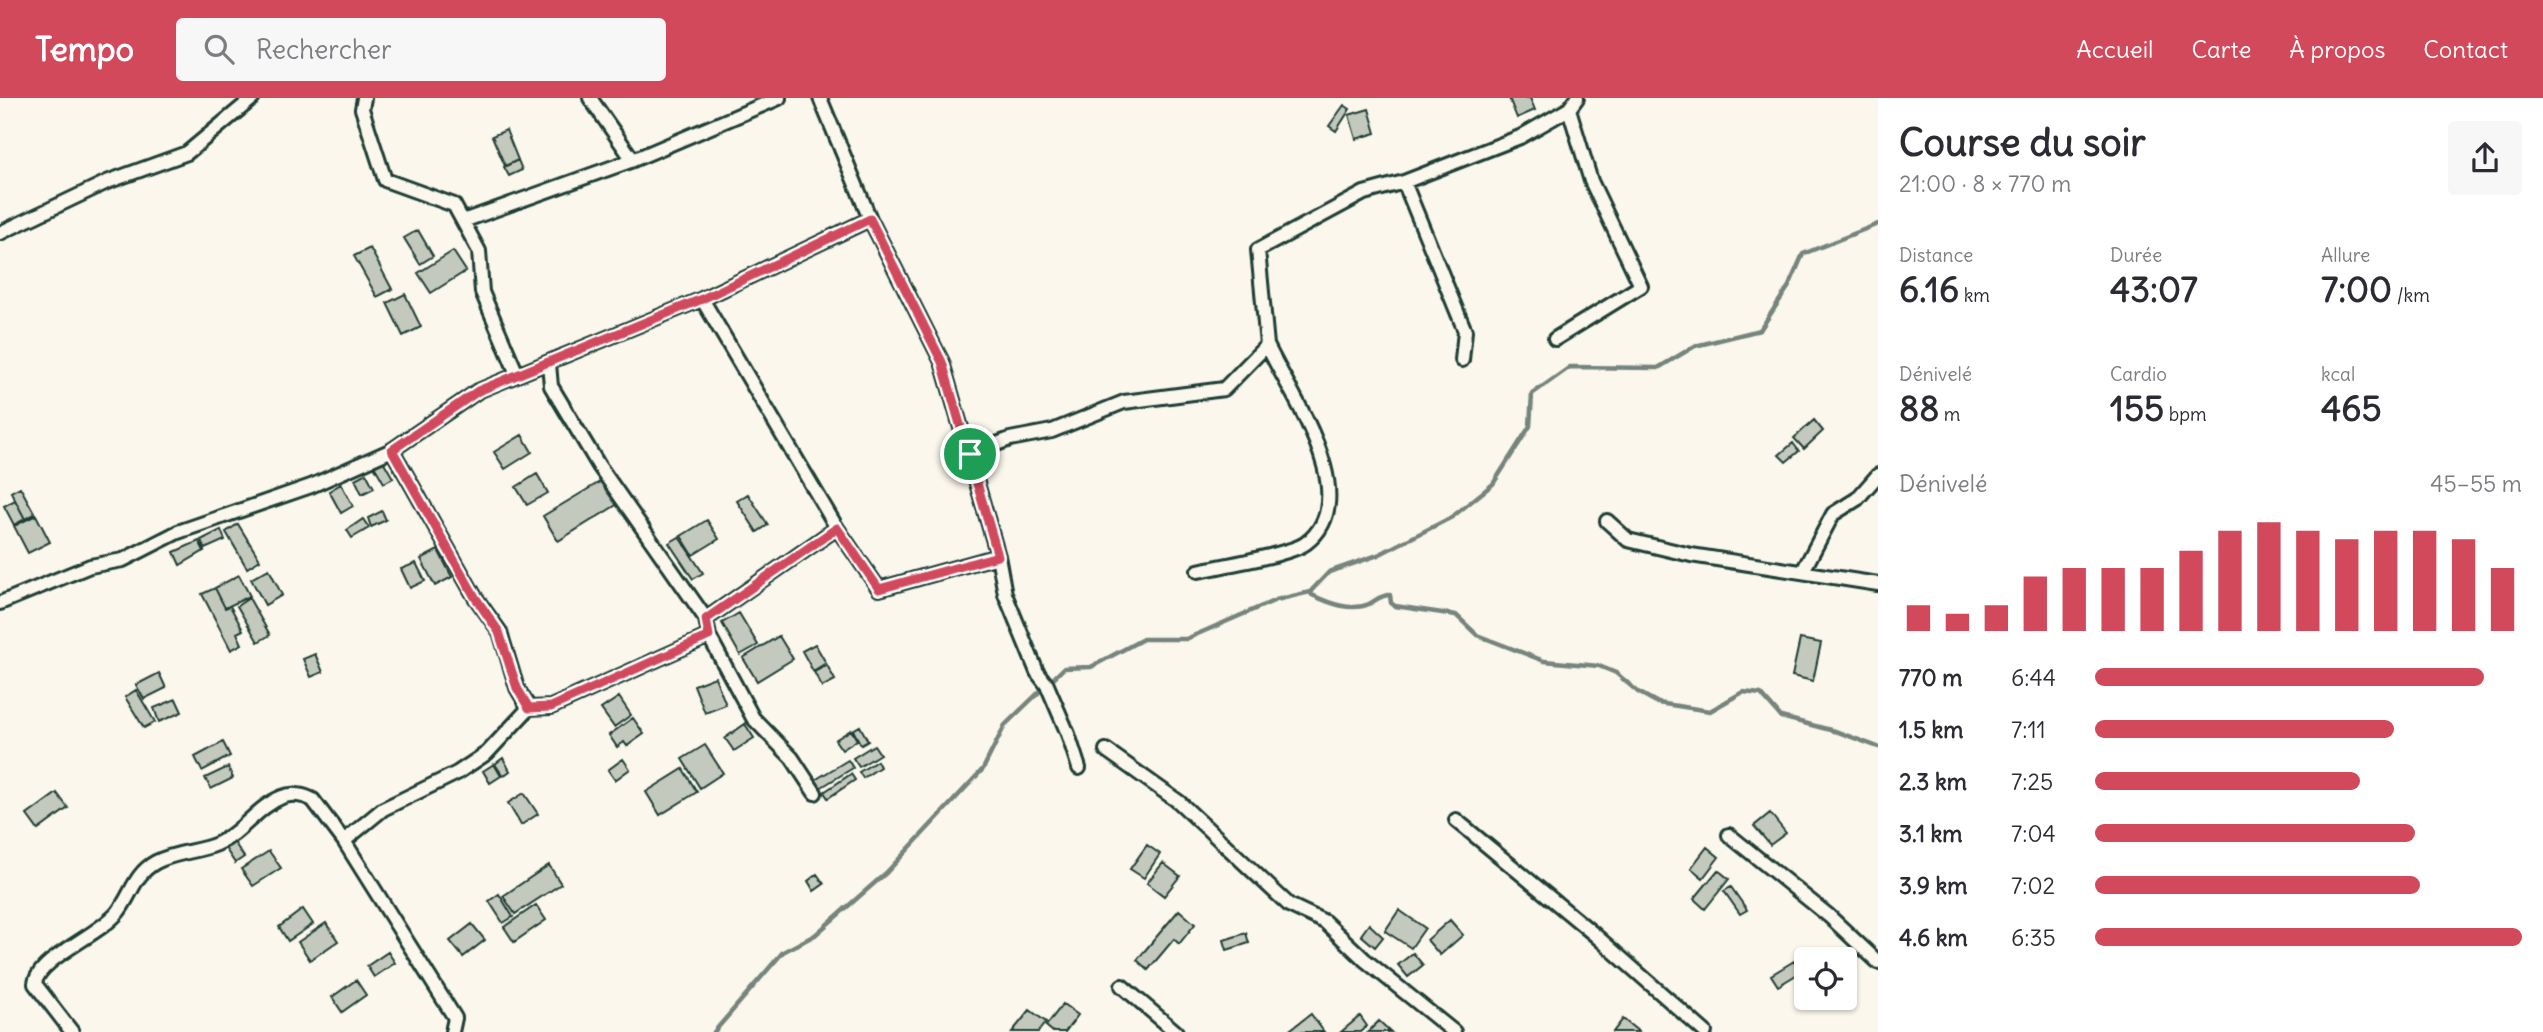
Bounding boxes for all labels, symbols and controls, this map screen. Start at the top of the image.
search box [176,18,666,81]
text: Tempo [35,28,134,70]
icon: search [200,30,238,68]
text: Rechercher [256,33,392,66]
text: Accueil [2076,34,2153,64]
text: Carte [2191,34,2251,64]
text: À propos [2289,34,2385,64]
text: Contact [2423,34,2508,64]
text: Course du soir [1899,119,2146,166]
button: share [2448,121,2522,195]
text: 21:00 · 8 × 770 m [1899,169,2071,198]
text: Distance [1899,243,1973,267]
text: Durée [2110,243,2162,267]
text: Allure [2321,243,2370,267]
text: 6.16 [1899,267,1959,311]
text: 43:07 [2110,267,2198,311]
text: 7:00 [2321,267,2392,311]
text: km [1959,283,1990,307]
text: /km [2392,283,2430,307]
text: Dénivelé [1899,362,1972,386]
text: Cardio [2110,362,2167,386]
text: kcal [2321,362,2355,386]
text: 88 [1899,386,1939,430]
text: 155 [2110,386,2164,430]
text: 465 [2321,386,2382,430]
text: m [1939,402,1961,426]
text: bpm [2164,402,2207,426]
pin [940,424,1000,484]
icon: arrive [951,435,989,473]
text: Dénivelé [1899,469,1987,498]
text: 45–55 m [2430,469,2522,498]
text: 770 m [1899,663,1962,692]
text: 6:44 [2011,663,2056,692]
text: 1.5 km [1899,715,1964,744]
text: 7:11 [2011,715,2046,744]
text: 2.3 km [1899,767,1967,796]
text: 7:25 [2011,767,2053,796]
text: 3.1 km [1899,819,1962,848]
text: 7:04 [2011,819,2056,848]
text: 3.9 km [1899,871,1967,900]
text: 7:02 [2011,871,2055,900]
text: 4.6 km [1899,923,1968,952]
text: 6:35 [2011,923,2056,952]
map controls [1794,947,1857,1010]
button: locate [1794,947,1857,1010]

